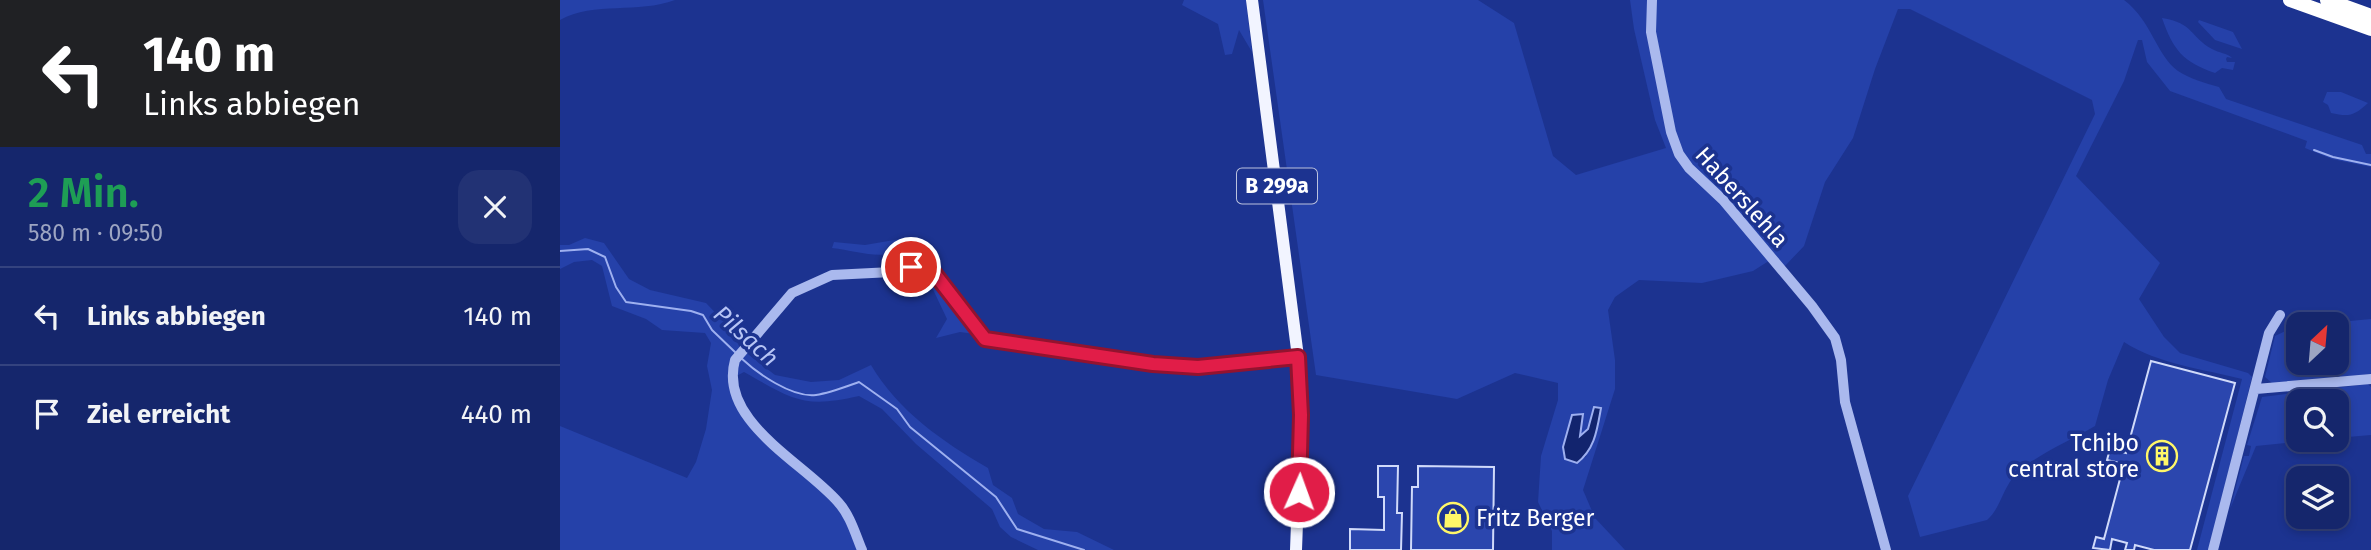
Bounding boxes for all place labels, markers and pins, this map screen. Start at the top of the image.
pin [881,237,941,297]
place label: Tchibo central store [2008,429,2139,483]
building icon: Tchibo central store [2145,439,2179,473]
shop icon: Fritz Berger [1436,501,1470,535]
place label: Fritz Berger [1476,504,1594,532]

